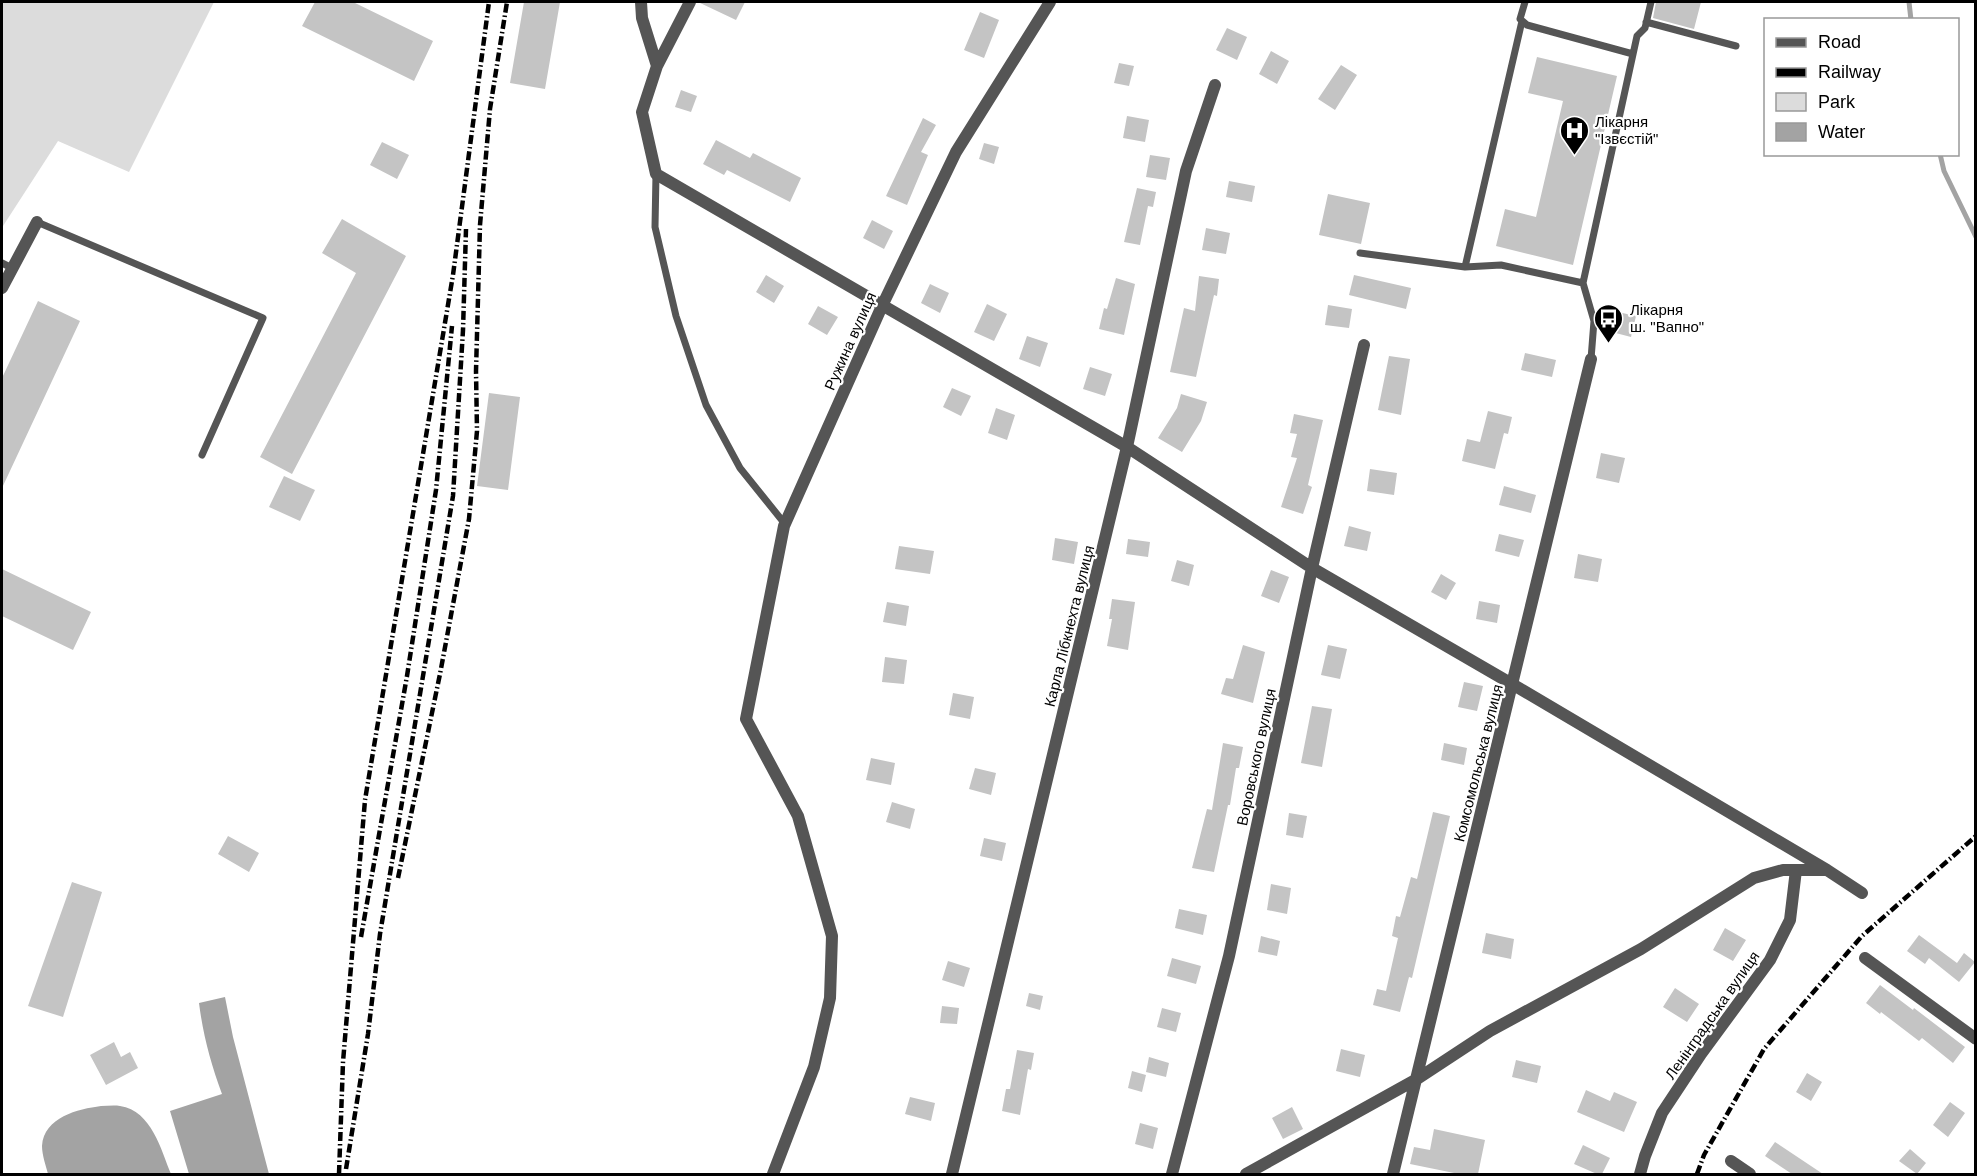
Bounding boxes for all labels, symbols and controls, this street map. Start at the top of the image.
legend [1764,18,1959,156]
text: Road [1818,32,1861,52]
text: Railway [1818,62,1881,82]
text: Park [1818,92,1856,112]
place label: Лікарня "Ізвєстій" [1595,113,1658,147]
hospital icon: Лікарня "Ізвєстій" [1558,114,1590,156]
text: Water [1818,122,1865,142]
street label: Ружина вулиця [821,289,879,393]
place label: Лікарня ш. "Вапно" [1630,301,1704,335]
bus stop icon: Лікарня ш. "Вапно" [1593,302,1625,344]
street label: Карла Лібкнехта вулиця [1041,543,1097,709]
street label: Комсомольська вулиця [1450,683,1506,843]
street label: Воровського вулиця [1233,687,1279,827]
street label: Ленінградська вулиця [1661,948,1763,1082]

